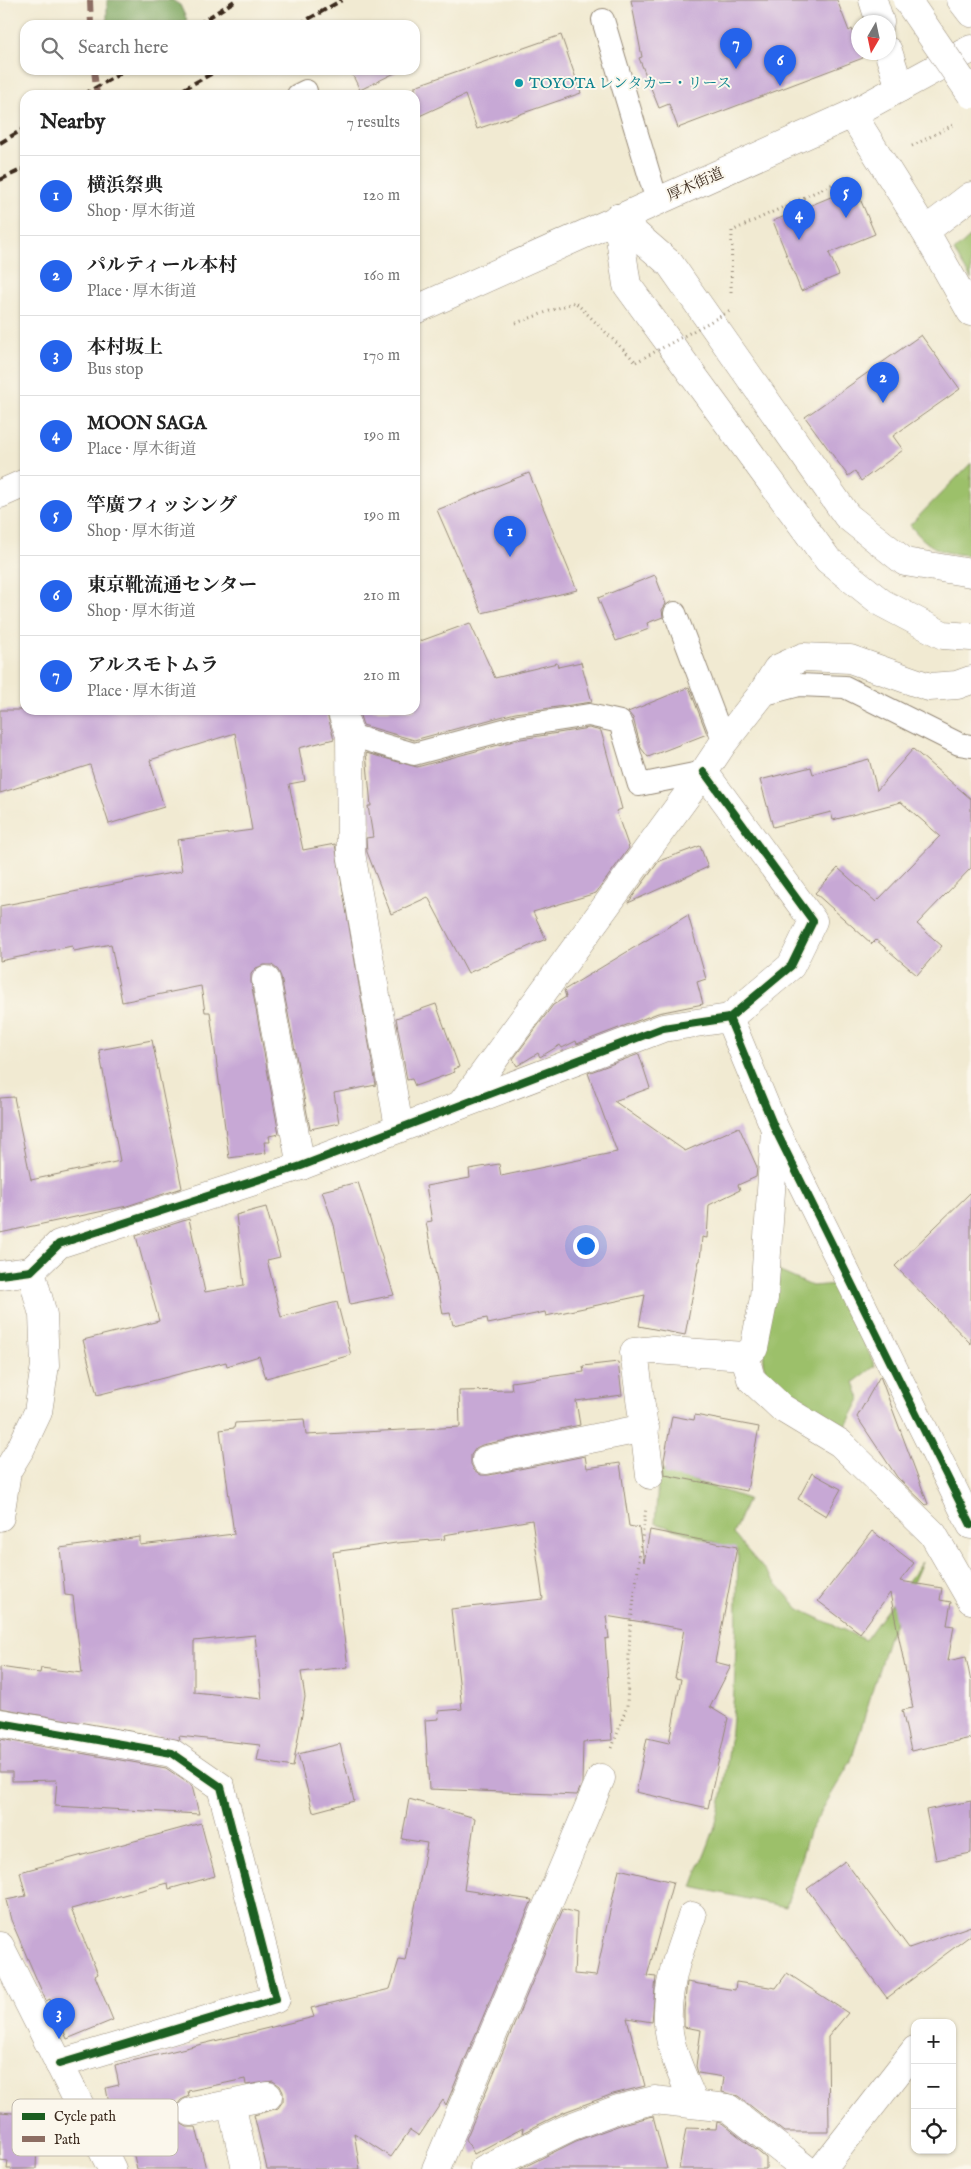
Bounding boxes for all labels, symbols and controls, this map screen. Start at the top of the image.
north arrow [851,15,896,60]
search box [20,20,420,75]
pin: 7 [720,28,752,69]
icon: search [38,34,66,62]
text: Search here [78,36,169,60]
pin: 6 [764,45,796,86]
place label: TOYOTA レンタカー・リース [529,74,732,93]
marker: TOYOTA レンタカー・リース [513,77,525,89]
text: Nearby [40,109,105,136]
text: 7 results [346,113,400,133]
street label: 厚木街道 [664,164,726,205]
text: 横浜祭典 [87,174,163,198]
pin: 5 [830,177,862,218]
text: 1 [53,186,59,206]
text: 120 m [363,186,400,206]
pin: 4 [783,199,815,240]
text: Shop · 厚木街道 [87,202,195,222]
text: パルティール本村 [87,254,237,278]
text: 2 [52,266,60,286]
text: 160 m [364,266,400,286]
text: Place · 厚木街道 [87,282,196,302]
text: 本村坂上 [87,336,163,360]
text: 3 [53,346,59,366]
text: 170 m [363,346,400,366]
text: Bus stop [87,360,143,380]
pin: 2 [867,362,899,403]
text: MOON SAGA [87,412,207,436]
text: 4 [52,426,60,446]
text: 190 m [363,426,400,446]
text: Place · 厚木街道 [87,440,196,460]
text: 竿廣フィッシング [87,494,237,518]
text: 5 [53,506,59,526]
text: 190 m [363,506,400,526]
pin: 1 [494,516,526,557]
text: Shop · 厚木街道 [87,522,195,542]
text: 東京靴流通センター [87,574,257,598]
text: 6 [53,586,59,606]
text: 210 m [363,586,400,606]
text: Shop · 厚木街道 [87,602,195,622]
text: アルスモトムラ [87,654,219,678]
text: 7 [52,666,60,686]
text: 210 m [363,666,400,686]
text: Place · 厚木街道 [87,682,196,702]
your location [573,1233,599,1259]
pin: 3 [43,1998,75,2039]
map controls [911,2019,956,2154]
button: + [911,2019,956,2064]
button: − [911,2064,956,2109]
legend [12,2099,178,2156]
text: Cycle path [54,2108,116,2126]
button: locate [911,2109,956,2154]
text: Path [54,2131,81,2149]

